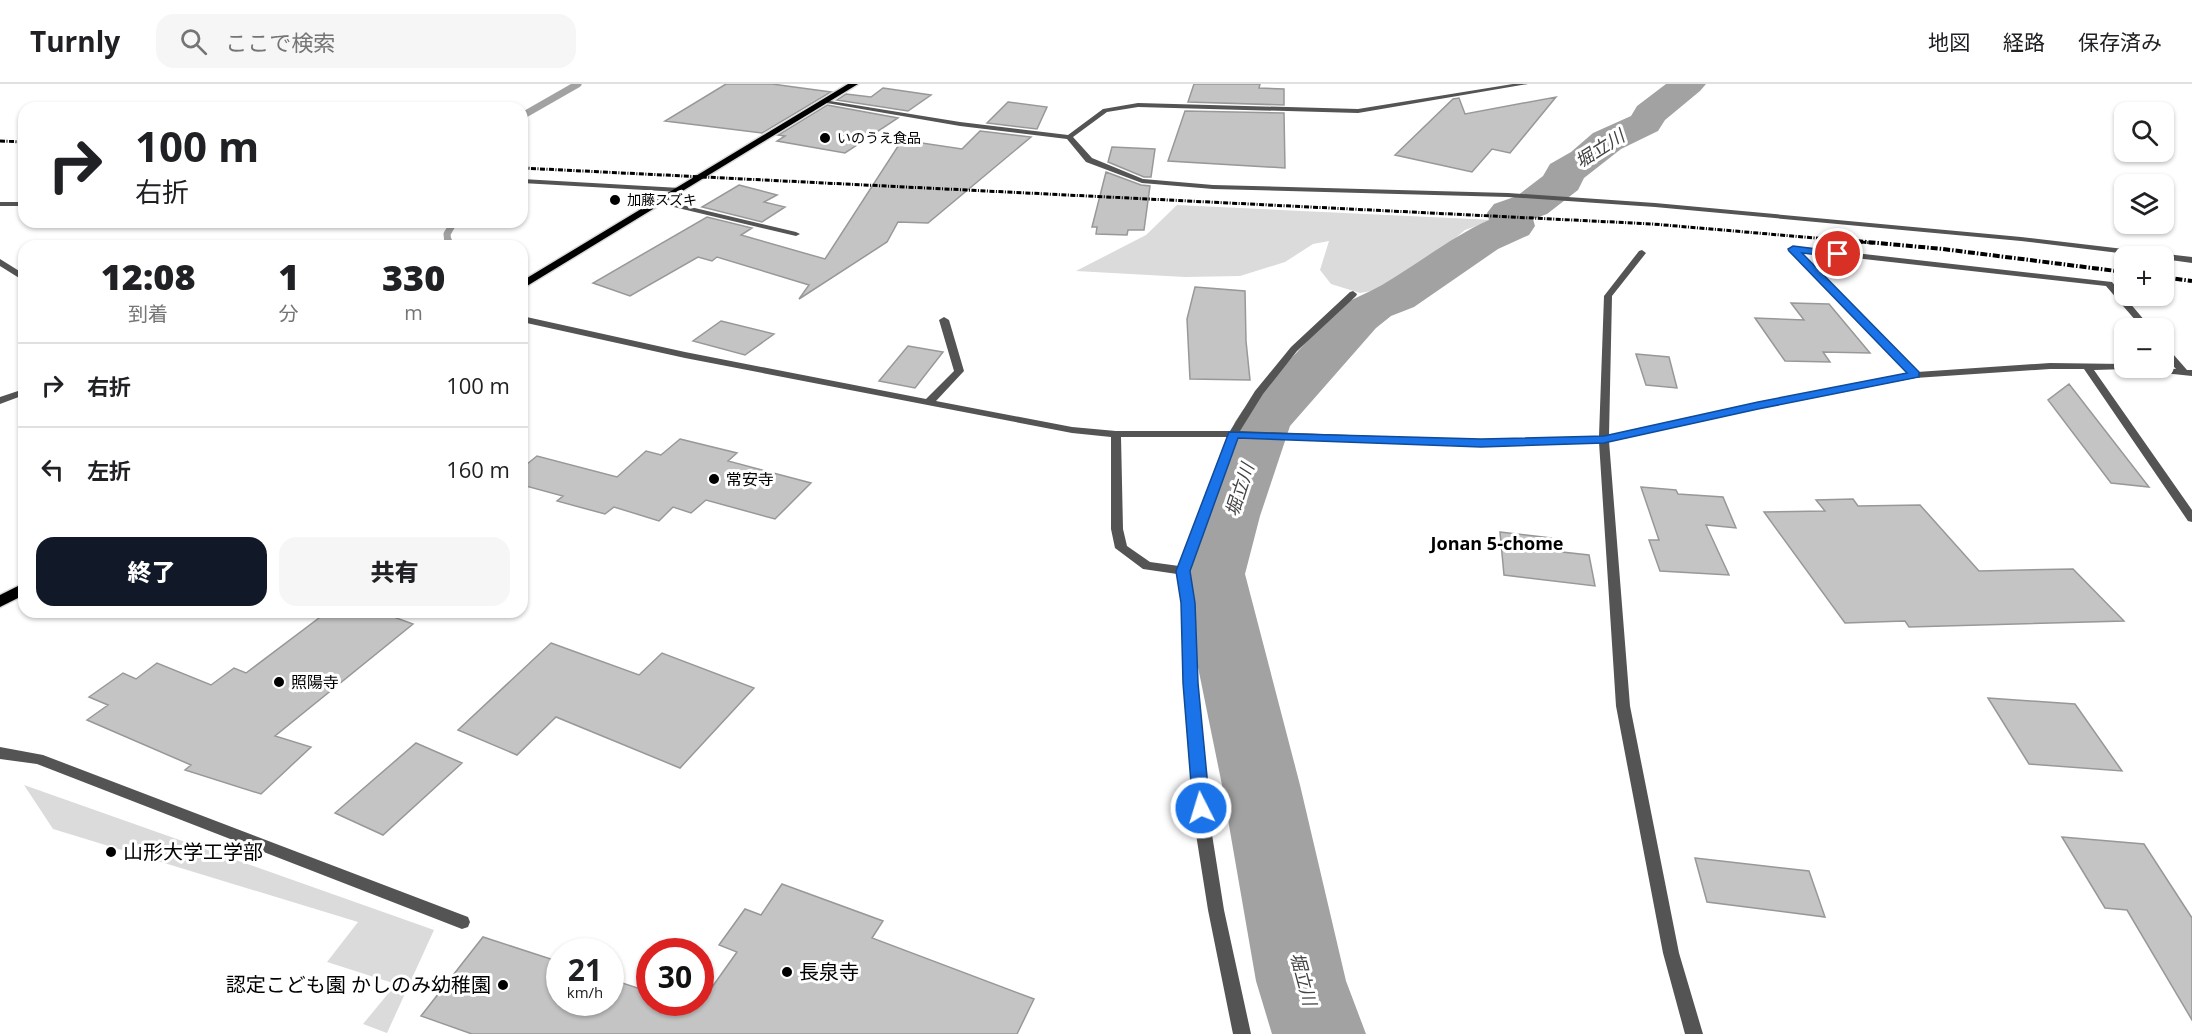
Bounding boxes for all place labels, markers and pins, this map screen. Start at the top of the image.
place label: いのうえ食品 [837,128,921,147]
marker: いのうえ食品 [818,131,832,145]
place label: 加藤スズキ [627,190,697,209]
marker: 加藤スズキ [608,193,622,207]
pin [1812,228,1863,279]
place label: 常安寺 [726,468,774,490]
marker: 常安寺 [707,472,721,486]
place label: 照陽寺 [291,671,339,693]
marker: 照陽寺 [272,675,286,689]
place label: 山形大学工学部 [123,838,263,865]
marker: 山形大学工学部 [104,845,118,859]
place label: 長泉寺 [799,958,859,985]
marker: 長泉寺 [780,965,794,979]
place label: 認定こども園 かしのみ幼稚園 [226,971,491,998]
marker: 認定こども園 かしのみ幼稚園 [496,978,510,992]

